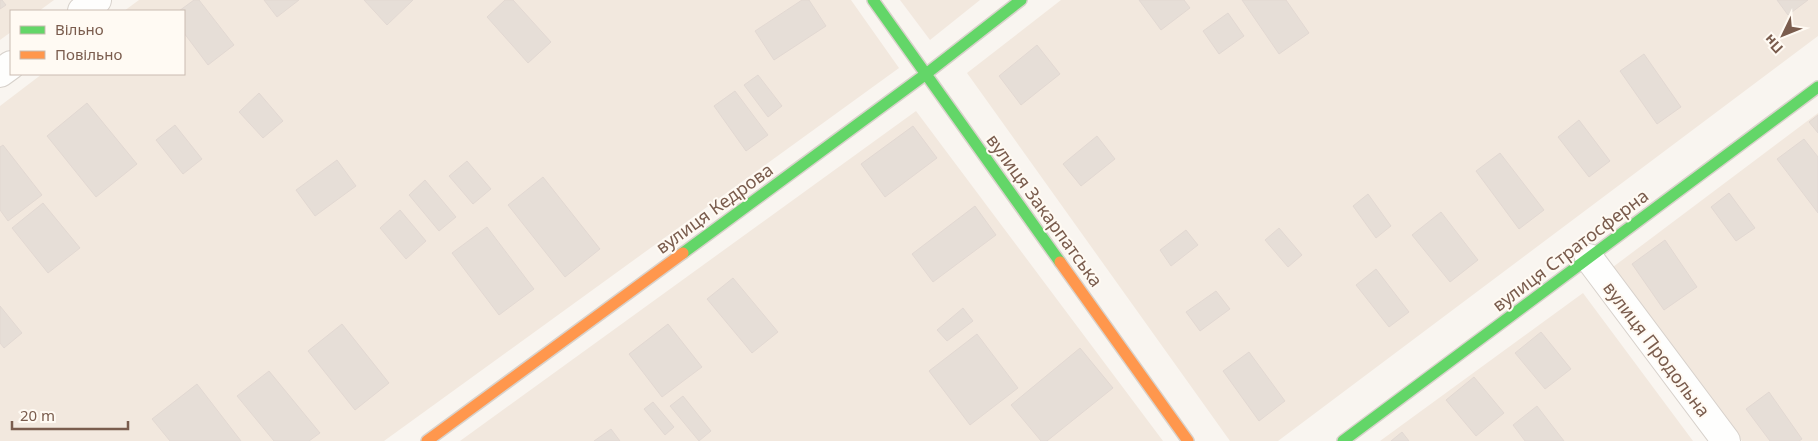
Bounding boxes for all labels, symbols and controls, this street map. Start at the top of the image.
legend [10,10,185,75]
north arrow [1758,10,1808,60]
text: Вільно [55,19,104,39]
text: Пн [1759,30,1787,58]
text: Повільно [55,44,122,64]
street label: вулиця Закарпатська [981,129,1109,291]
street label: вулиця Кедрова [651,157,777,259]
street label: вулиця Стратосферна [1487,183,1653,317]
street label: вулиця Продольна [1598,276,1716,422]
scale bar [12,398,129,430]
text: 20 m [20,405,55,425]

